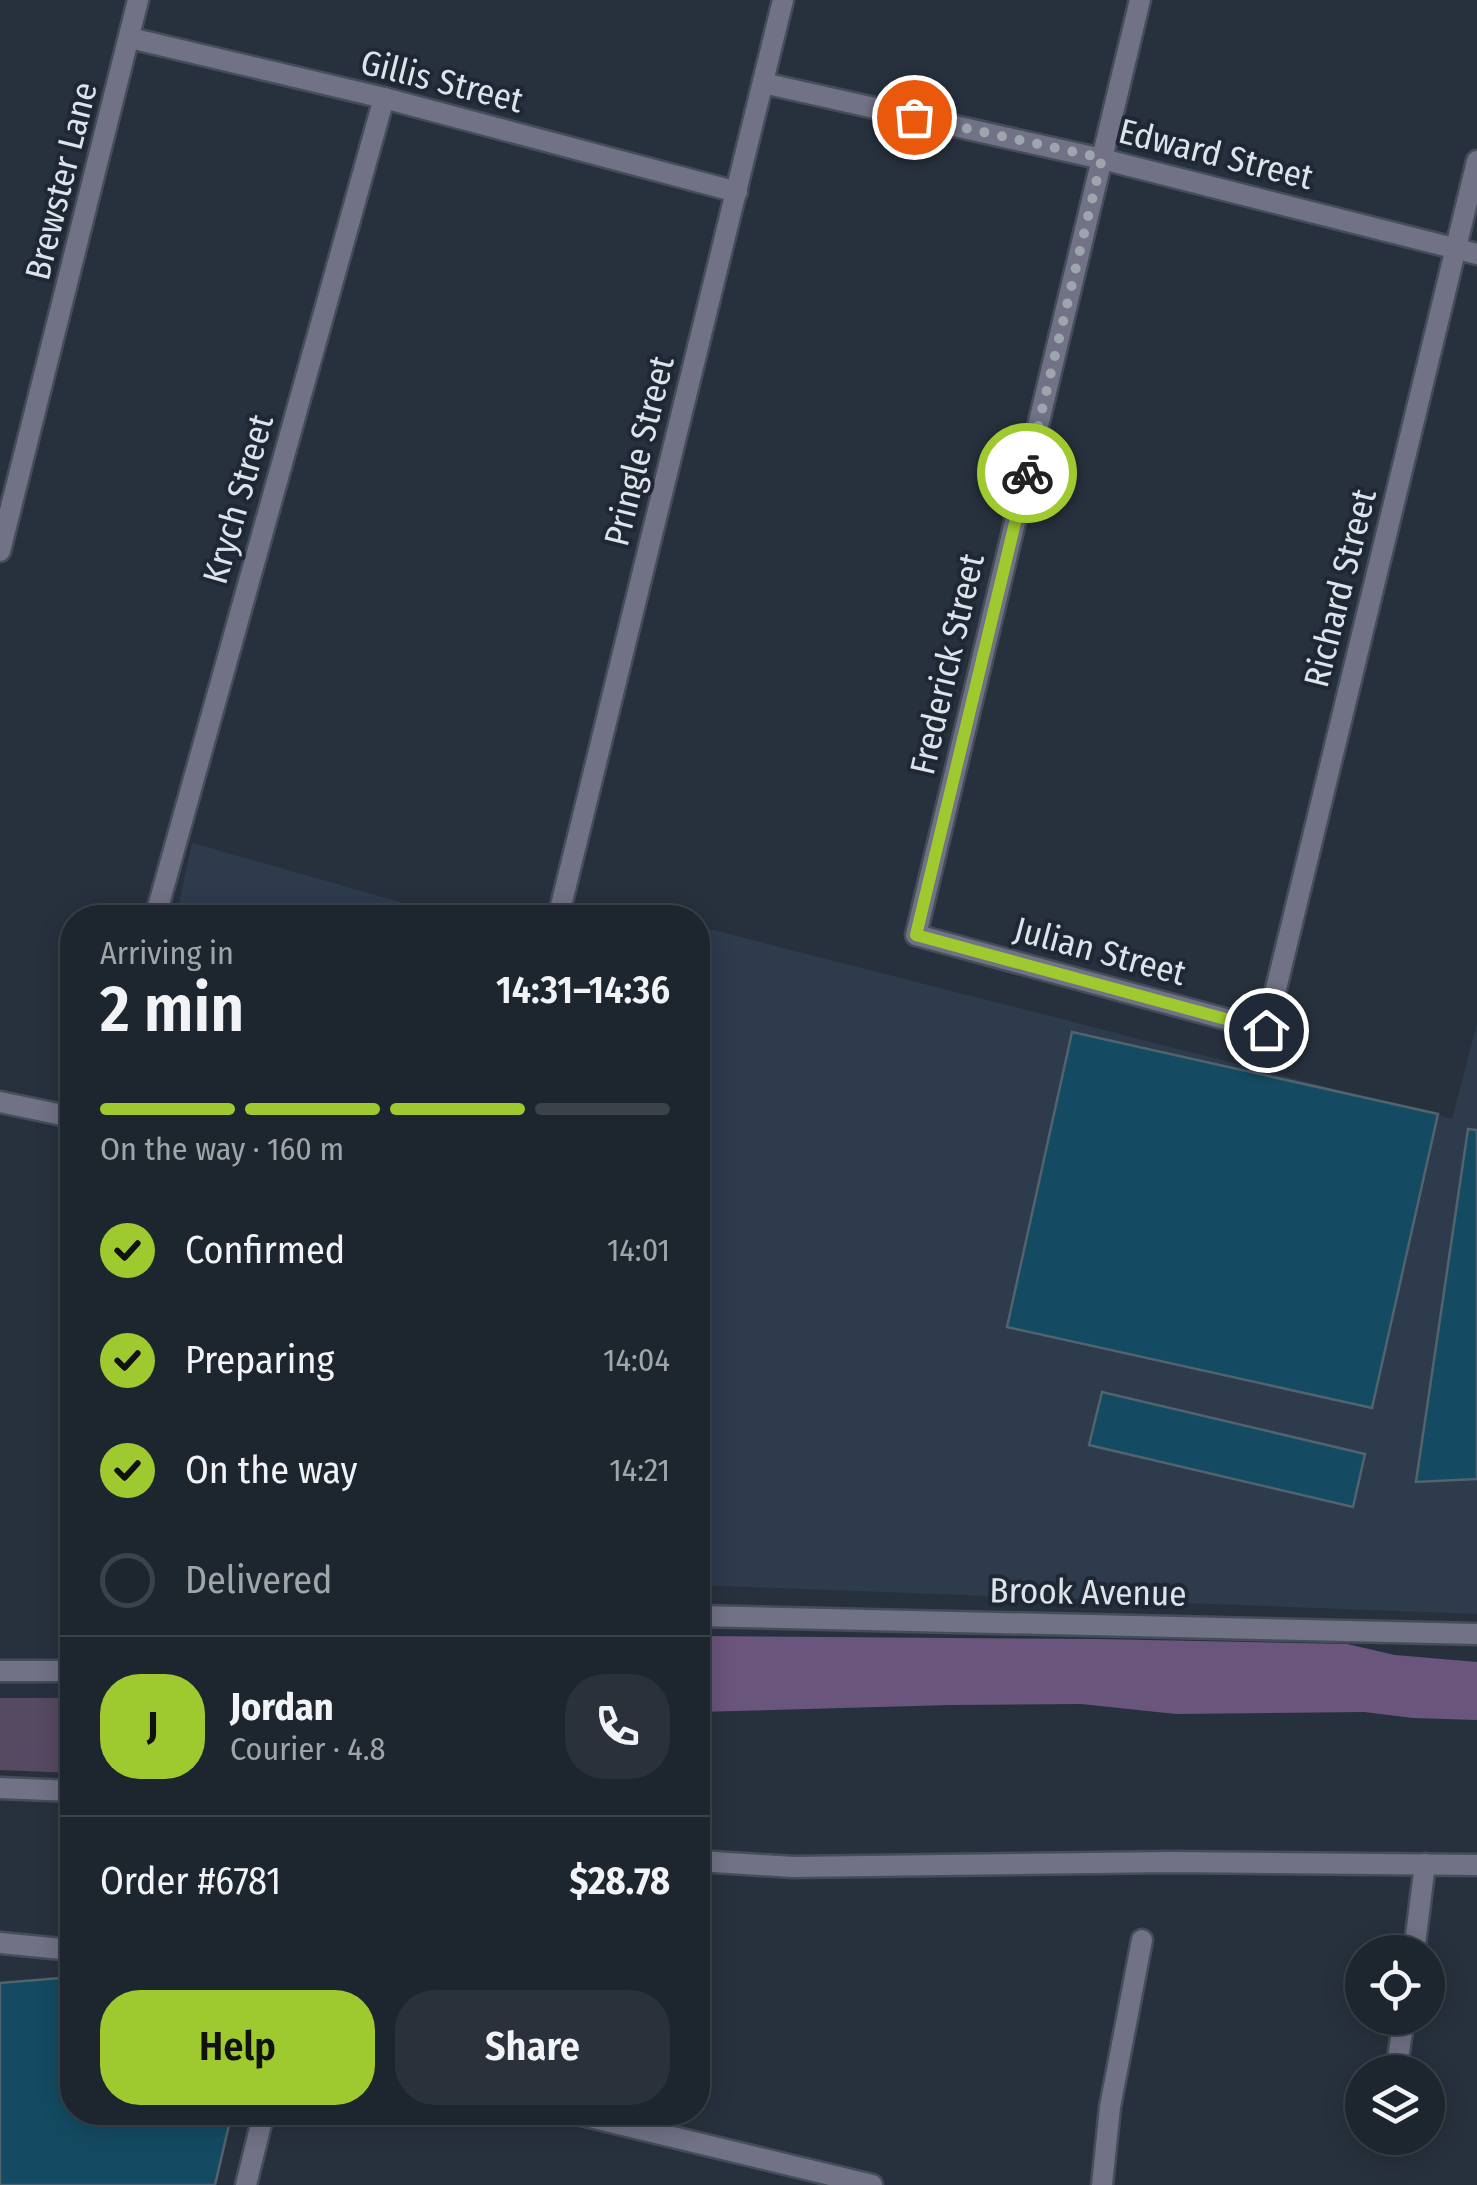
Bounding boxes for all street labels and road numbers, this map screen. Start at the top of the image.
street label: Gillis Street [357,41,528,122]
street label: Brewster Lane [16,78,106,284]
street label: Edward Street [1115,110,1318,199]
street label: Pringle Street [595,351,683,550]
street label: Krych Street [194,409,282,588]
street label: Richard Street [1295,484,1385,691]
street label: Frederick Street [901,549,993,778]
street label: Julian Street [1010,908,1191,994]
street label: Brook Avenue [989,1569,1187,1615]

